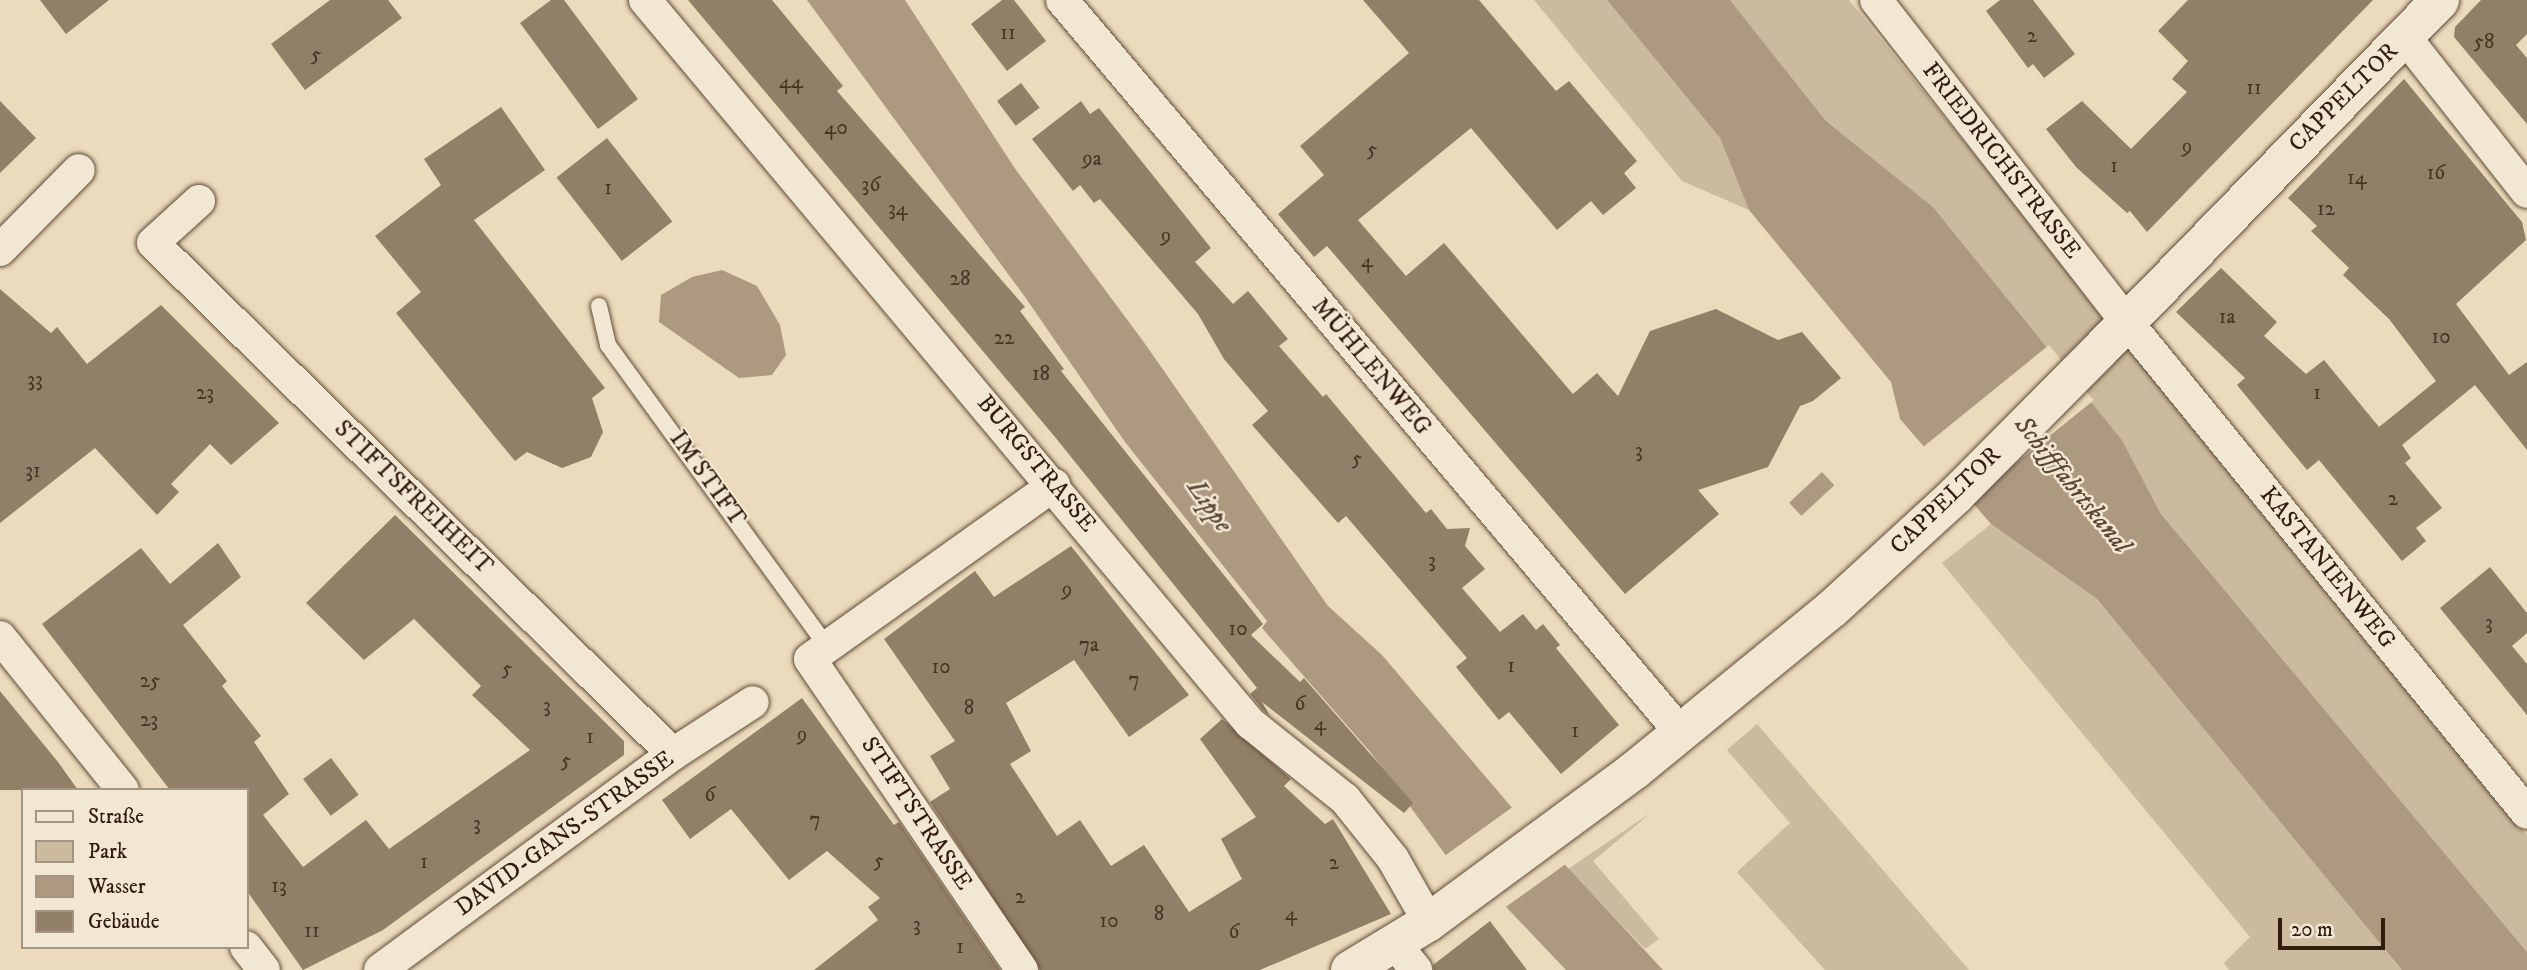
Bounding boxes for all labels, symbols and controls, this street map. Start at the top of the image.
house number: 11 [1000,20,1016,46]
house number: 2 [2027,23,2037,49]
house number: 58 [2474,29,2494,55]
street label: CAPPELTOR [2283,37,2405,159]
house number: 5 [311,42,321,68]
street label: FRIEDRICHSTRASSE [1915,57,2087,265]
house number: 44 [779,69,803,95]
house number: 11 [2246,75,2262,101]
house number: 40 [824,115,848,141]
house number: 9 [2182,134,2192,160]
house number: 5 [1367,137,1377,163]
house number: 9a [1082,146,1102,172]
house number: 1 [2110,153,2118,179]
house number: 16 [2427,160,2445,186]
house number: 14 [2347,165,2367,191]
house number: 36 [862,172,880,198]
house number: 1 [604,175,612,201]
house number: 34 [888,196,908,222]
house number: 12 [2317,196,2335,222]
house number: 9 [1161,223,1171,249]
house number: 4 [1361,248,1373,274]
house number: 28 [950,266,970,292]
street label: MÜHLENWEG [1305,292,1437,442]
house number: 1a [2219,304,2235,330]
house number: 10 [2432,324,2450,350]
house number: 22 [994,325,1014,351]
house number: 18 [1032,361,1050,387]
house number: 33 [27,367,43,393]
house number: 23 [196,380,214,406]
house number: 1 [2313,380,2321,406]
street label: BURGSTRASSE [970,390,1102,538]
water label: Schifffahrtskanal [2007,410,2137,560]
street label: STIFTSFREIHEIT [328,415,498,581]
street label: IM STIFT [663,426,751,532]
house number: 3 [1635,438,1643,464]
street label: CAPPELTOR [1885,441,2007,561]
house number: 5 [1352,446,1362,472]
house number: 31 [25,458,41,484]
water label: Lippe [1180,474,1238,538]
street label: KASTANIENWEG [2253,481,2401,655]
house number: 2 [2388,486,2398,512]
house number: 3 [1428,548,1436,574]
house number: 9 [1062,577,1072,603]
house number: 3 [2485,610,2493,636]
house number: 10 [1229,616,1247,642]
house number: 7a [1079,632,1099,658]
house number: 1 [1507,653,1515,679]
house number: 10 [932,654,950,680]
house number: 5 [502,656,512,682]
house number: 7 [1128,667,1140,693]
house number: 25 [140,668,160,694]
house number: 6 [1295,691,1305,717]
house number: 3 [543,693,551,719]
house number: 8 [964,695,974,721]
house number: 23 [140,707,158,733]
house number: 4 [1314,711,1326,737]
house number: 1 [1571,718,1579,744]
house number: 9 [797,722,807,748]
house number: 1 [586,724,594,750]
street label: STIFTSTRASSE [854,732,978,896]
street label: DAVID-GANS-STRASSE [450,745,680,923]
house number: 5 [561,748,571,774]
house number: 6 [705,782,715,808]
legend [21,788,248,949]
text: Straße [88,804,144,830]
house number: 7 [809,807,821,833]
house number: 3 [473,811,481,837]
text: Park [88,839,127,865]
house number: 5 [874,848,884,874]
house number: 1 [420,849,428,875]
house number: 2 [1329,850,1339,876]
house number: 13 [271,873,287,899]
text: Wasser [88,874,145,900]
house number: 2 [1015,884,1025,910]
house number: 8 [1154,901,1164,927]
house number: 4 [1285,901,1297,927]
scale bar [2282,904,2389,948]
house number: 10 [1100,908,1118,934]
text: Gebäude [88,909,159,935]
house number: 3 [913,912,921,938]
text: 20 m [2291,917,2333,943]
house number: 11 [304,918,320,944]
house number: 6 [1229,919,1239,945]
house number: 1 [956,934,964,960]

